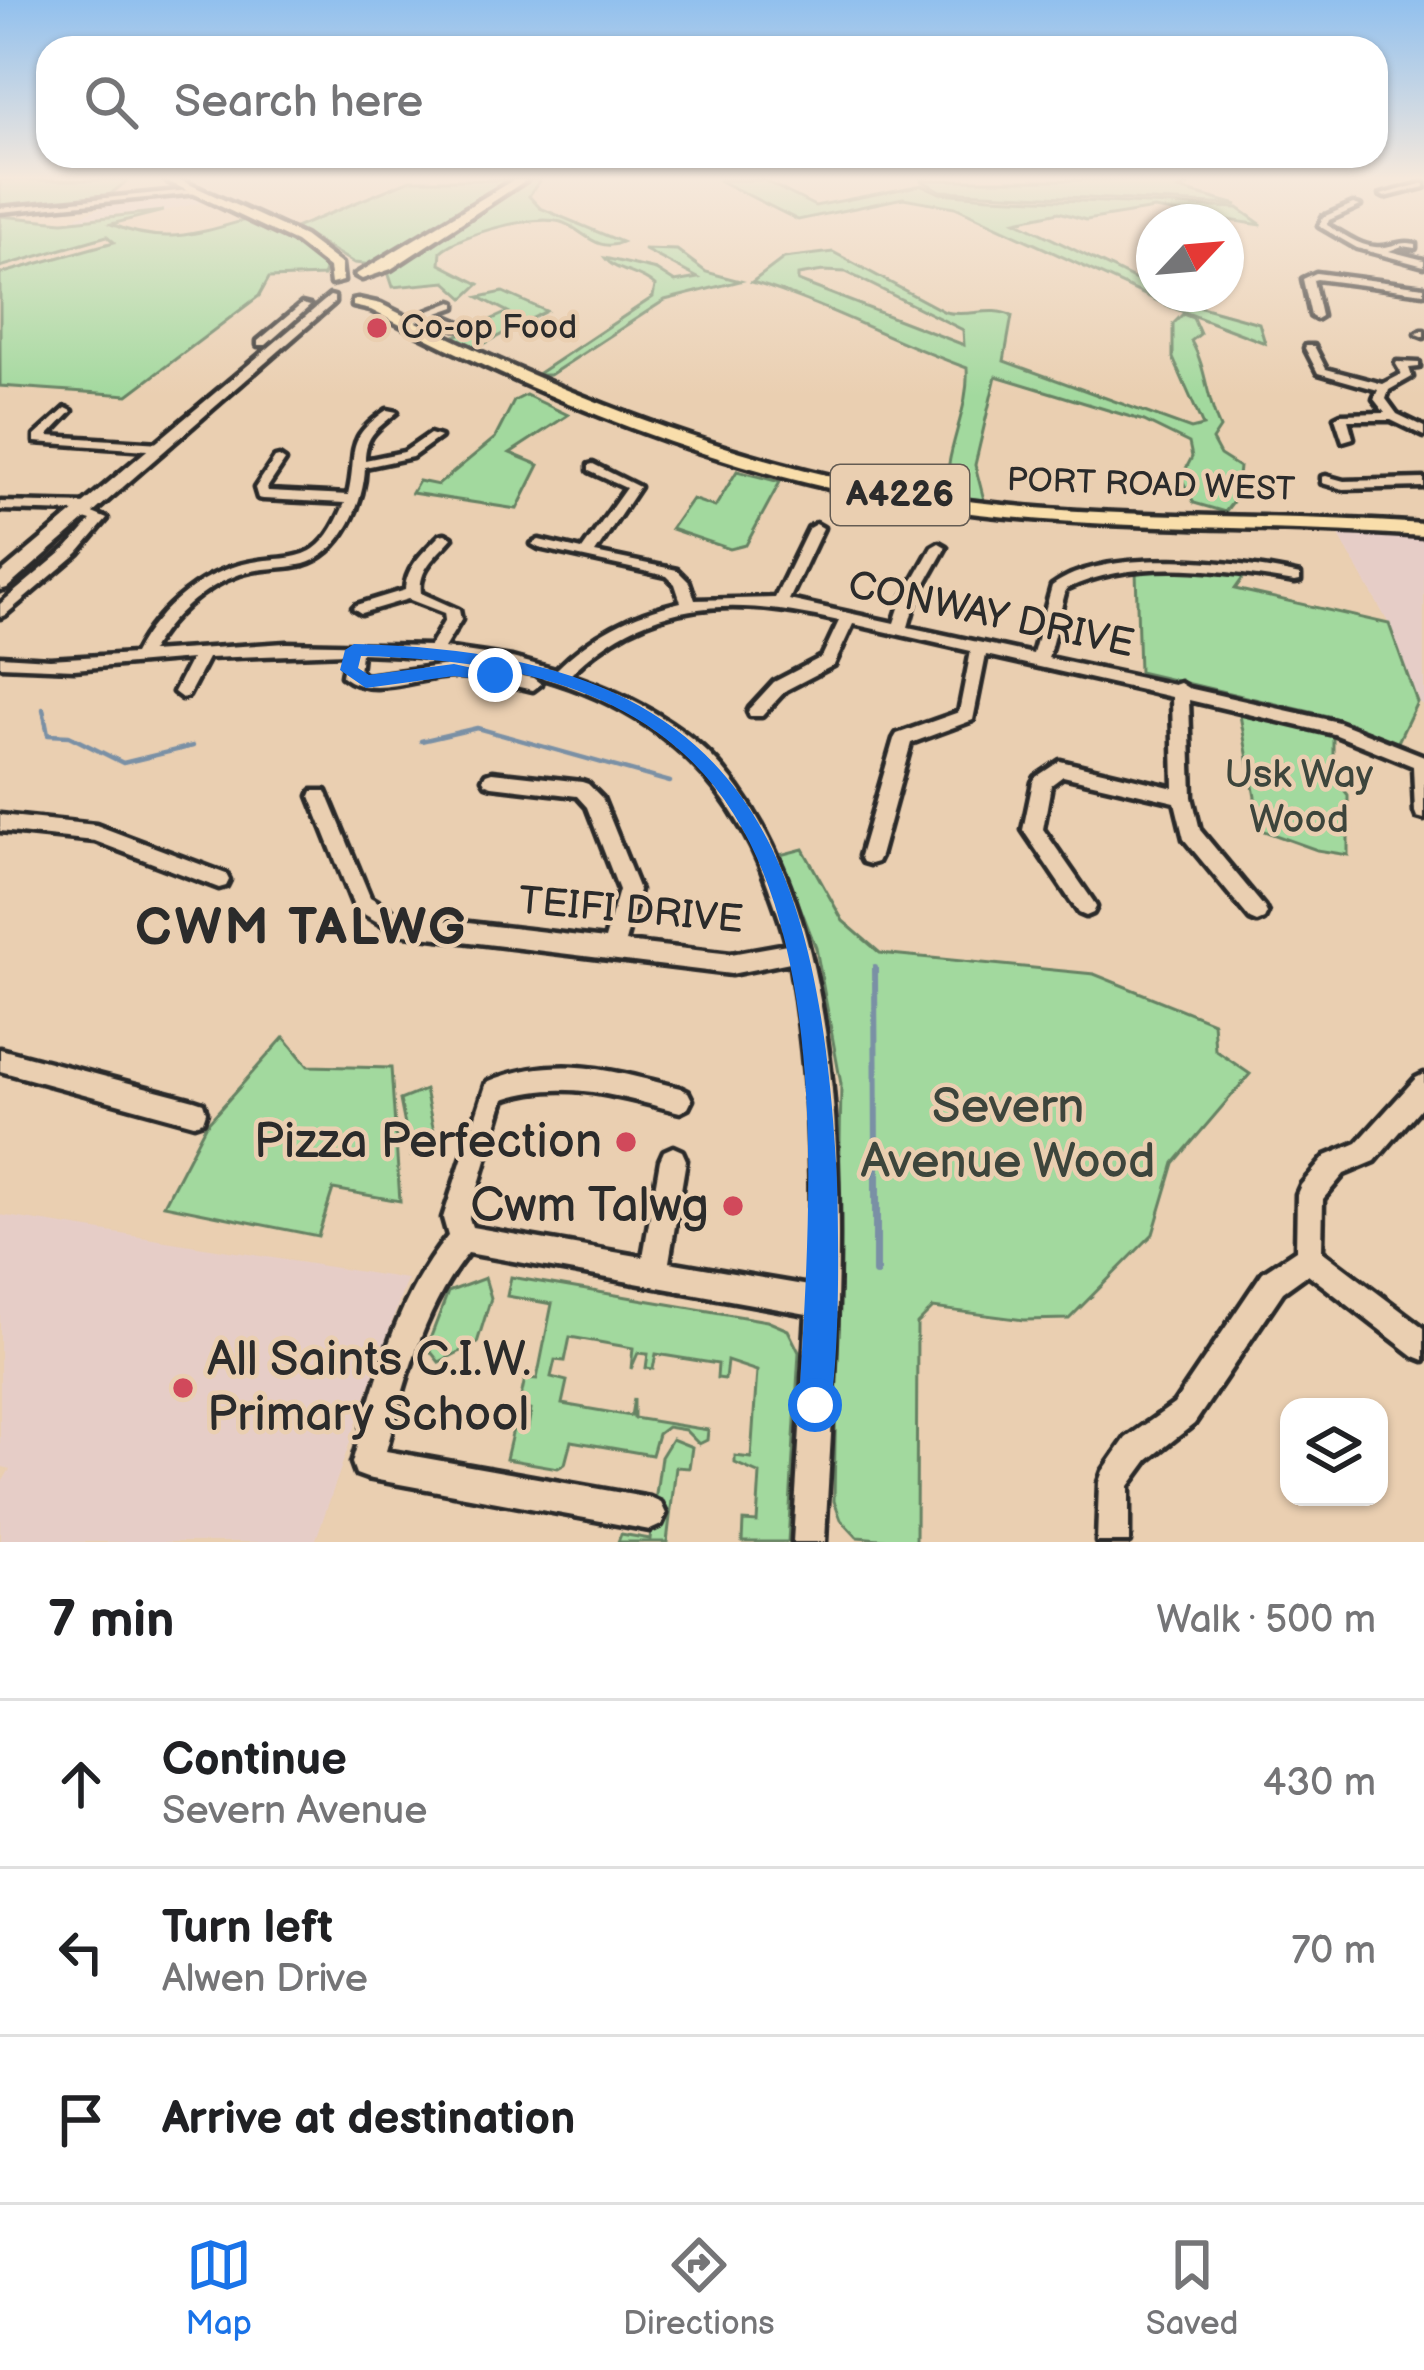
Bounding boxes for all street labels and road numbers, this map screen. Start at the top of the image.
street label: PORT ROAD WEST [1006,460,1296,510]
road number: A4226 [831,465,969,525]
street label: CONWAY DRIVE [844,562,1138,668]
street label: TEIFI DRIVE [517,878,745,944]

